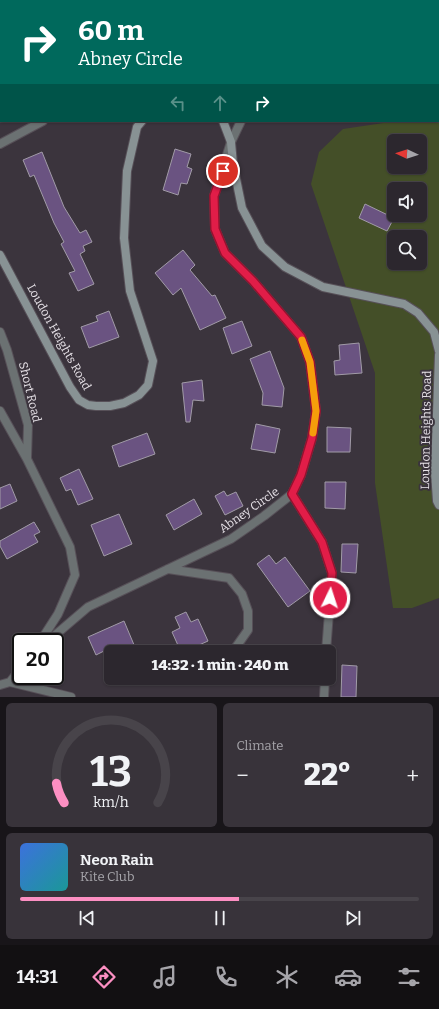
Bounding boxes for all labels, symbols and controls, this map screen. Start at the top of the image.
text: 60 m [78,14,144,47]
icon: right [12,16,64,68]
text: Abney Circle [78,48,183,70]
icon: left [167,92,189,114]
icon: ahead [209,92,231,114]
icon: right [251,92,273,114]
north arrow [387,134,427,174]
map controls [387,134,427,270]
pin [206,154,240,188]
icon: arrive [212,160,234,182]
button: sound [387,182,427,222]
button: search [387,230,427,270]
street label: Loudon Heights Road [24,282,94,392]
street label: Short Road [16,360,44,424]
street label: Loudon Heights Road [418,370,434,490]
street label: Abney Circle [216,484,282,536]
position arrow [309,577,351,619]
speed limit sign: 20 [12,633,64,685]
text: 14:32 · 1 min · 240 m [152,656,288,674]
text: Climate [237,738,283,753]
text: 13 [90,747,132,797]
text: 22° [304,757,351,793]
text: − [237,762,249,789]
text: + [406,762,419,789]
text: km/h [94,794,129,811]
text: Neon Rain [80,851,153,869]
text: Kite Club [80,869,134,884]
icon: previous [76,907,98,929]
icon: pause [209,907,231,929]
icon: next [342,907,364,929]
icon: directions [90,963,118,991]
icon: music [151,963,179,991]
icon: phone [212,963,240,991]
icon: climate [273,963,301,991]
icon: car [334,963,362,991]
icon: filters [395,963,423,991]
text: 14:31 [16,966,58,988]

